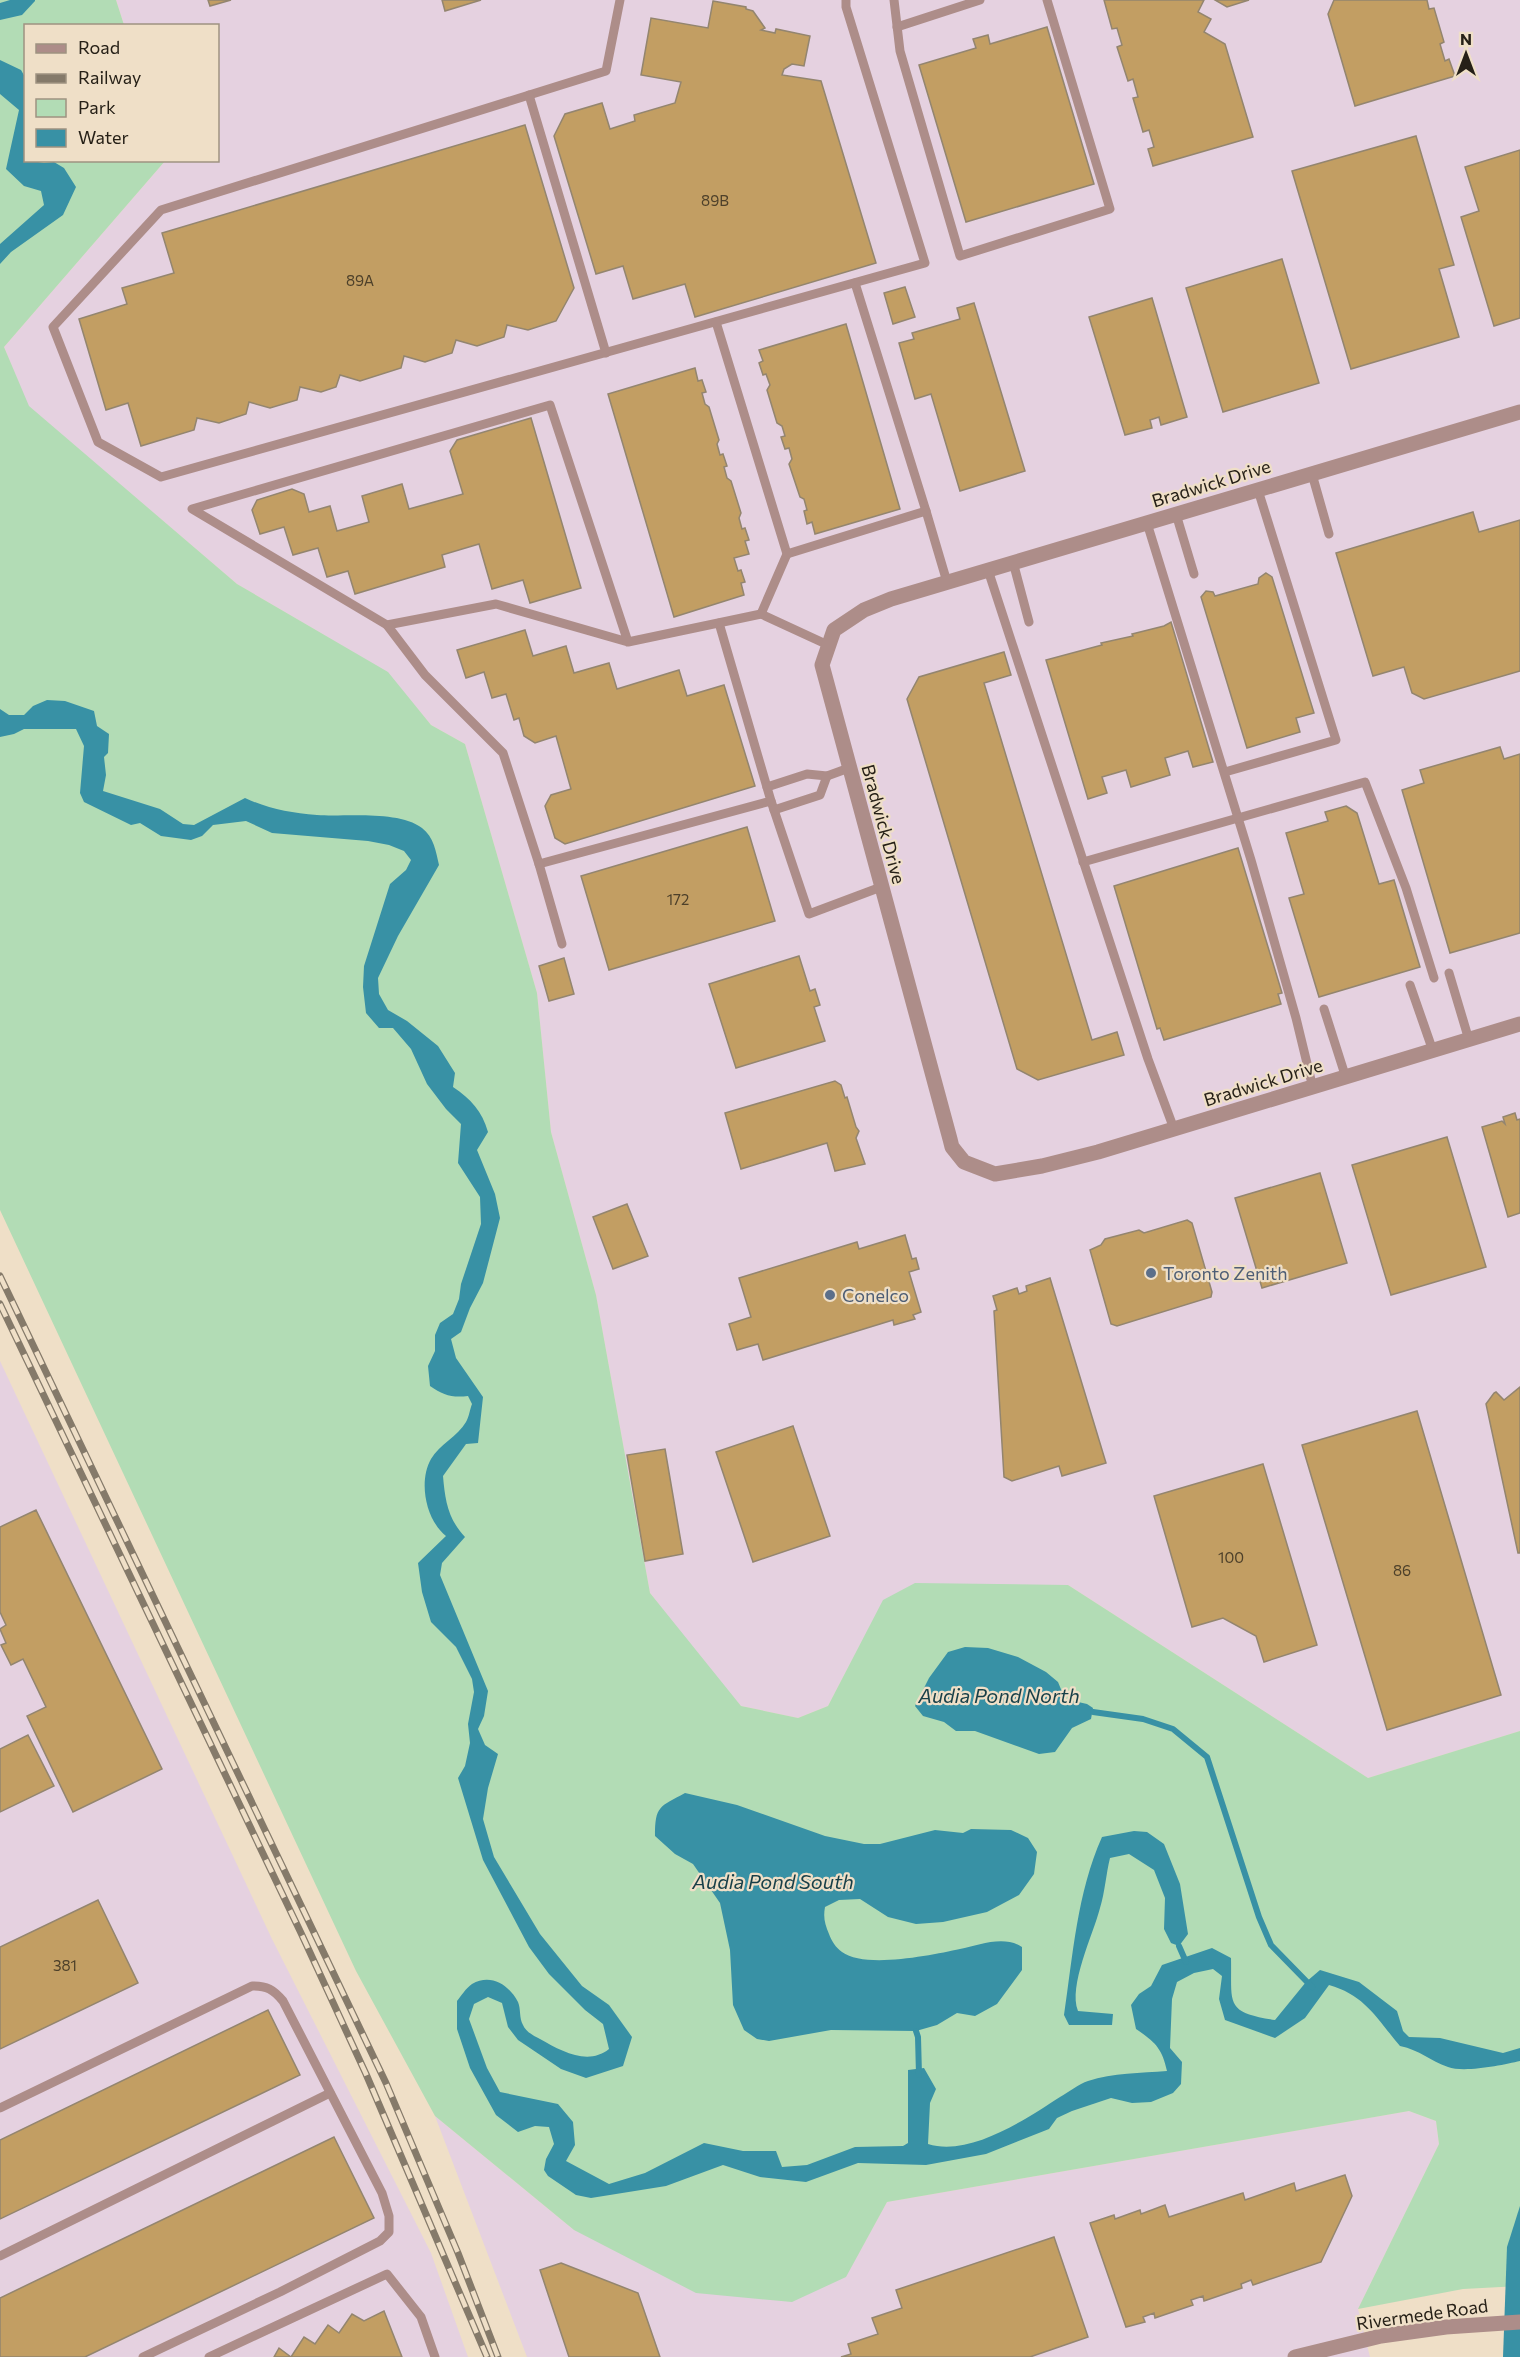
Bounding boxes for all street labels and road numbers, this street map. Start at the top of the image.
street label: Bradwick Drive [1149,454,1273,512]
street label: Bradwick Drive [857,762,911,886]
street label: Bradwick Drive [1201,1053,1325,1111]
street label: Rivermede Road [1355,2294,1489,2334]

